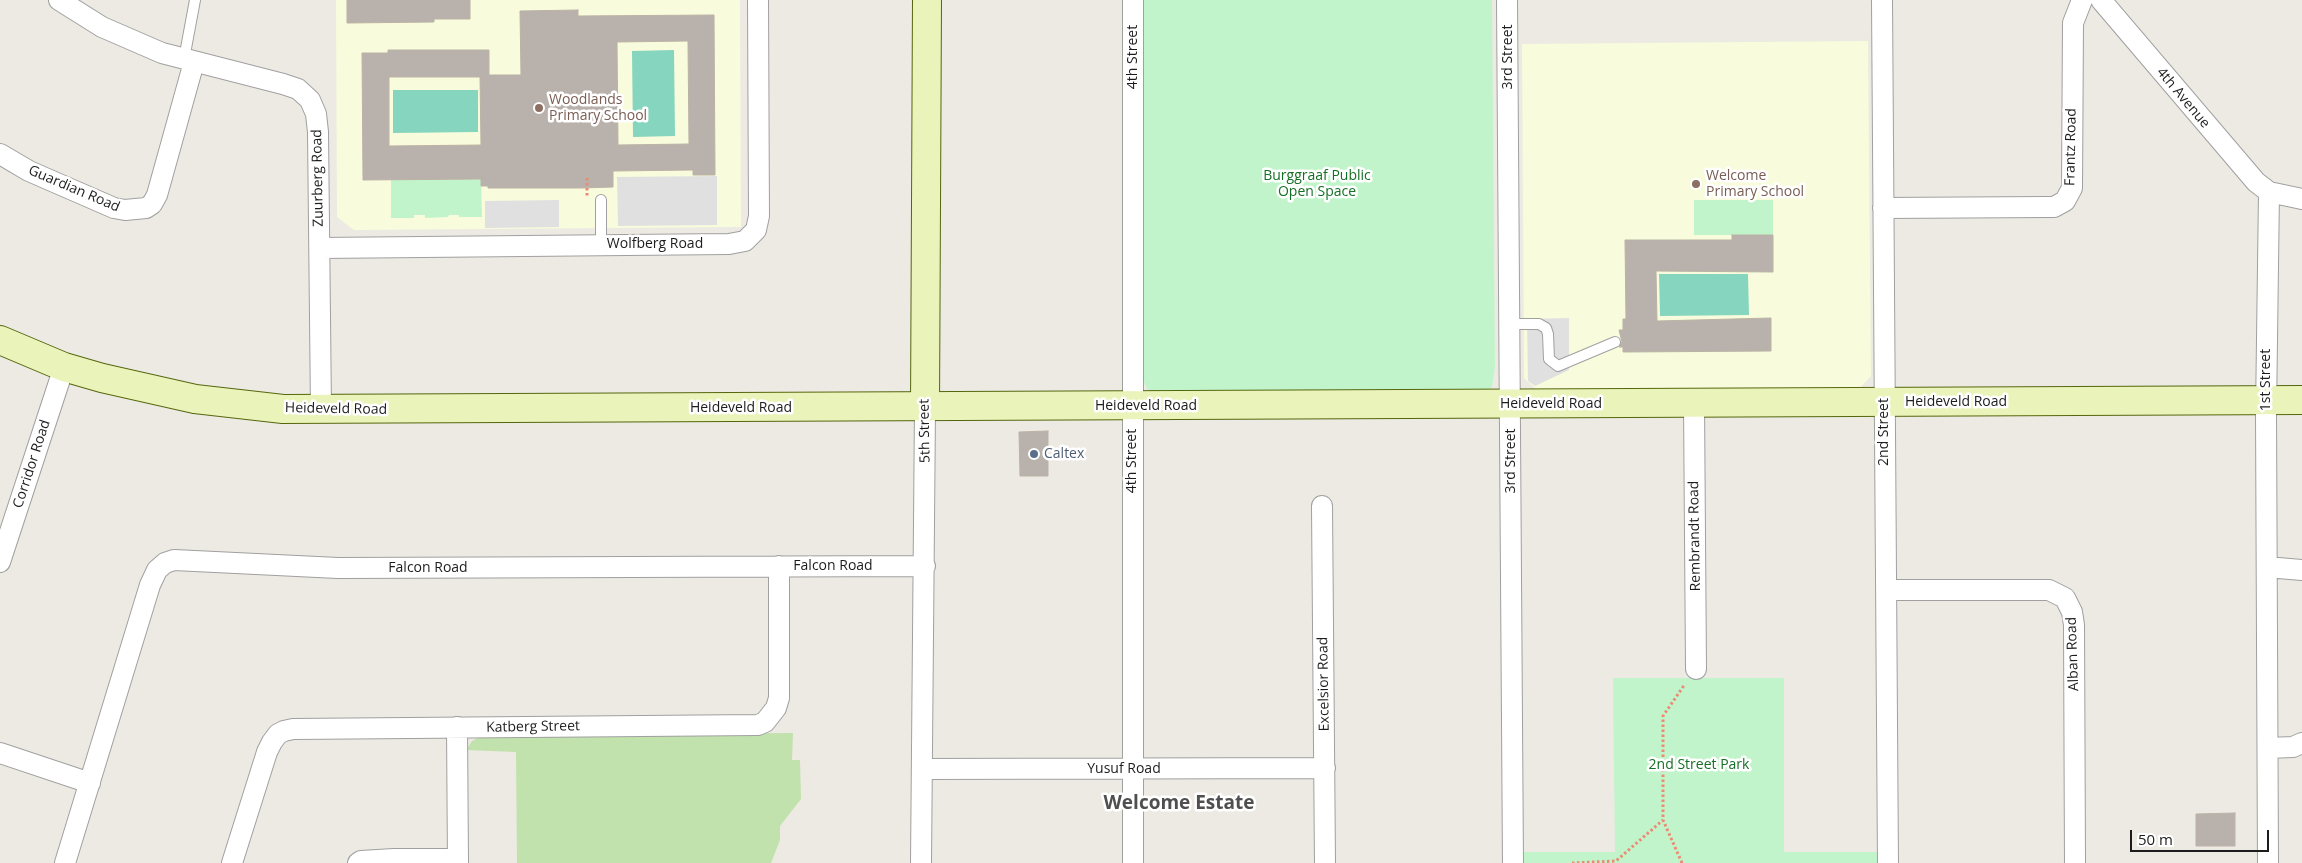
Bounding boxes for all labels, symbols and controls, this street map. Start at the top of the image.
street label: 3rd Street [1500,24,1516,90]
street label: 4th Street [1125,25,1141,89]
street label: 4th Avenue [2153,64,2213,132]
place label: Woodlands Primary School [549,92,647,124]
marker: Woodlands Primary School [533,102,545,114]
street label: Frantz Road [2062,108,2080,186]
street label: Zuurberg Road [309,129,327,227]
street label: Guardian Road [26,162,122,216]
park label: Burggraaf Public Open Space [1263,168,1371,200]
place label: Welcome Primary School [1706,168,1804,200]
marker: Welcome Primary School [1690,178,1702,190]
street label: Wolfberg Road [607,236,703,252]
street label: 1st Street [2258,349,2274,411]
street label: Heideveld Road [1905,394,2007,410]
street label: Heideveld Road [1500,396,1602,412]
street label: Heideveld Road [1095,398,1197,414]
street label: 2nd Street [1876,398,1892,466]
street label: 5th Street [916,399,934,463]
street label: Heideveld Road [285,400,387,418]
street label: Heideveld Road [690,400,792,416]
street label: Corridor Road [10,418,54,510]
street label: 3rd Street [1503,428,1519,494]
street label: 4th Street [1124,429,1140,493]
place label: Caltex [1044,446,1084,462]
marker: Caltex [1028,448,1040,460]
street label: Rembrandt Road [1686,481,1704,591]
street label: Falcon Road [793,558,873,574]
street label: Falcon Road [388,560,468,576]
street label: Alban Road [2063,617,2083,691]
street label: Excelsior Road [1315,637,1333,731]
street label: Katberg Street [486,718,580,736]
park label: 2nd Street Park [1649,757,1749,773]
street label: Yusuf Road [1087,761,1161,777]
district label: Welcome Estate [1103,793,1255,815]
scale bar [2132,820,2271,852]
text: 50 m [2138,829,2173,849]

